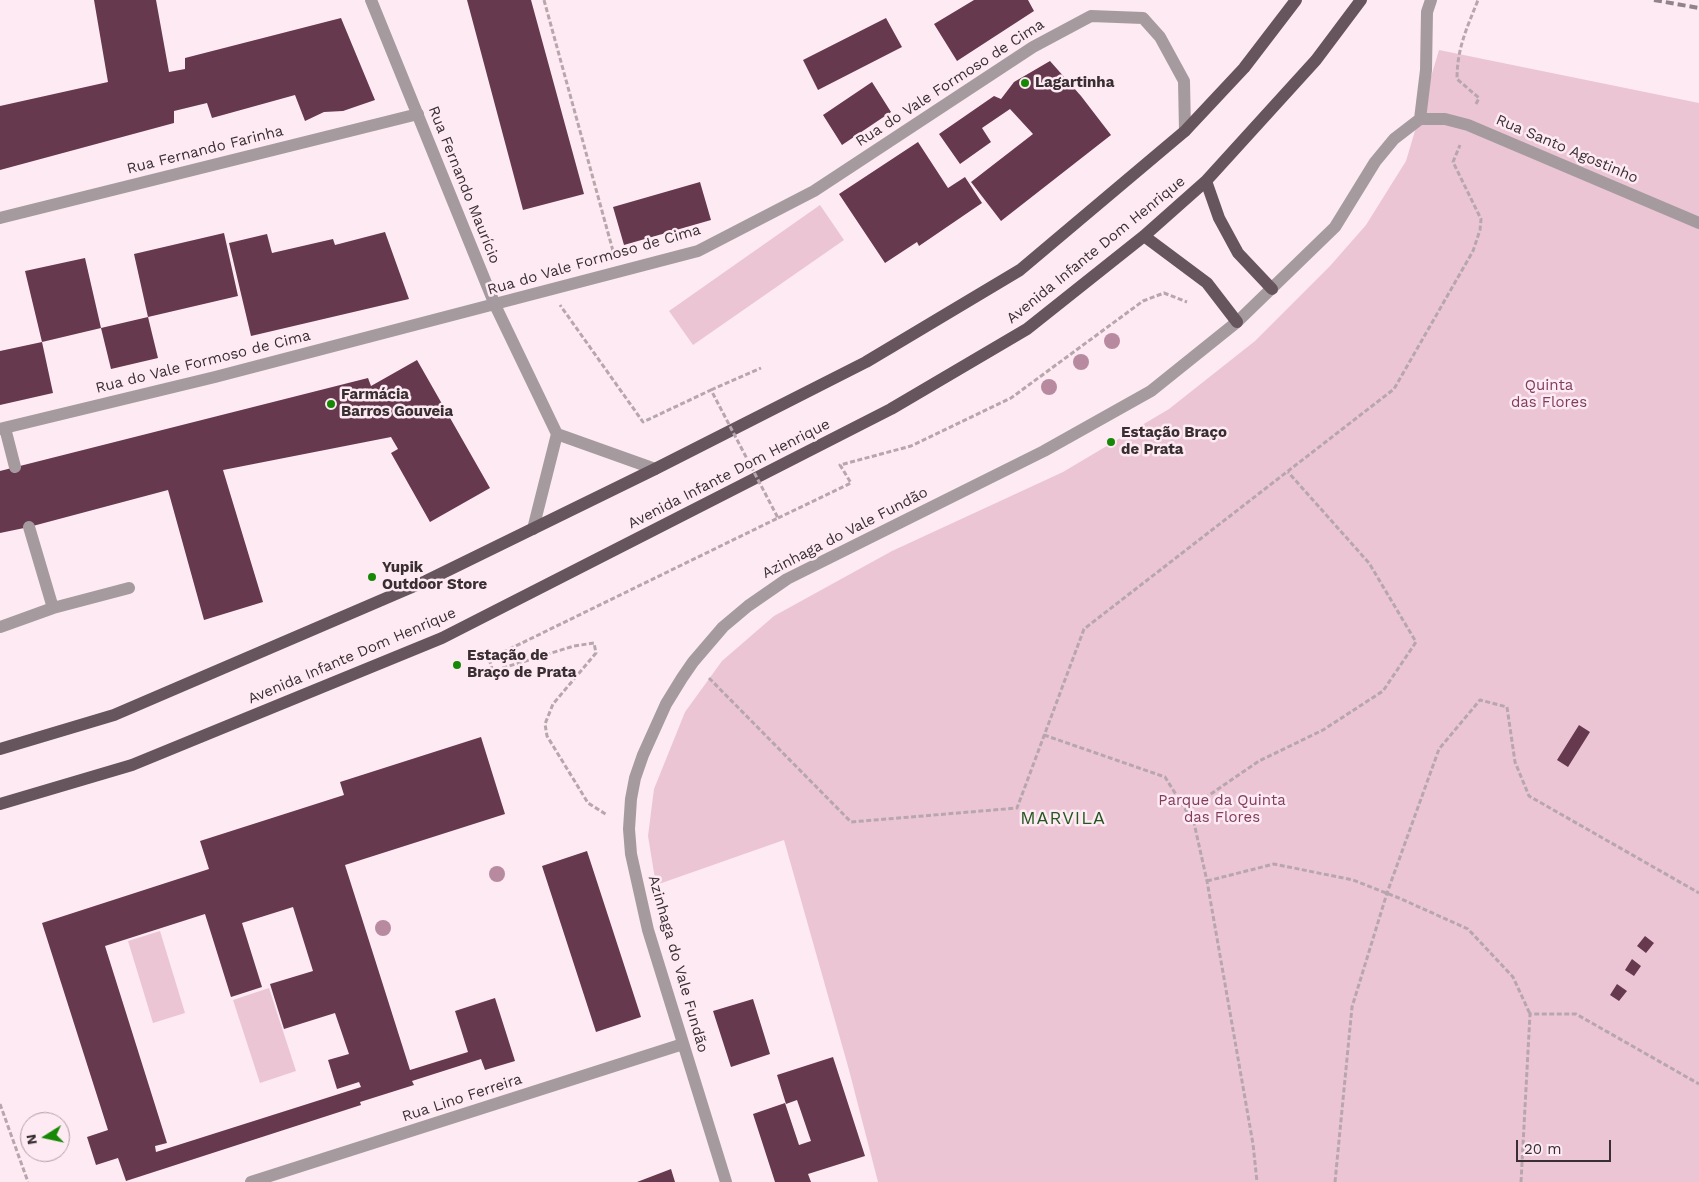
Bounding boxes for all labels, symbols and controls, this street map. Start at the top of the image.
street label: Rua do Vale Formoso de Cima [852,15,1048,151]
place label: Lagartinha [1035,74,1114,92]
marker: Lagartinha [1019,77,1031,89]
street label: Rua Fernando Maurício [424,104,504,266]
street label: Rua Santo Agostinho [1493,111,1641,187]
street label: Rua Fernando Farinha [125,122,285,178]
street label: Avenida Infante Dom Henrique [1003,172,1189,328]
street label: Rua do Vale Formoso de Cima [485,221,703,299]
street label: Rua do Vale Formoso de Cima [94,327,312,397]
park label: Quinta das Flores [1511,377,1587,412]
place label: Farmácia Barros Gouveia [341,386,453,421]
marker: Farmácia Barros Gouveia [325,398,337,410]
street label: Avenida Infante Dom Henrique [625,415,833,533]
place label: Estação Braço de Prata [1121,424,1227,459]
marker: Estação Braço de Prata [1105,436,1117,448]
street label: Azinhaga do Vale Fundão [759,483,931,583]
place label: Yupik Outdoor Store [382,559,487,594]
marker: Yupik Outdoor Store [366,571,378,583]
street label: Avenida Infante Dom Henrique [245,604,459,708]
place label: Estação de Braço de Prata [467,647,577,682]
marker: Estação de Braço de Prata [451,659,463,671]
park label: Parque da Quinta das Flores [1158,792,1286,827]
district label: MARVILA [1019,808,1107,830]
street label: Azinhaga do Vale Fundão [644,873,712,1055]
street label: Rua Lino Ferreira [400,1070,524,1126]
north arrow [20,1112,70,1162]
scale bar [1519,1130,1614,1162]
text: N [22,1133,40,1146]
text: 20 m [1524,1140,1562,1158]

